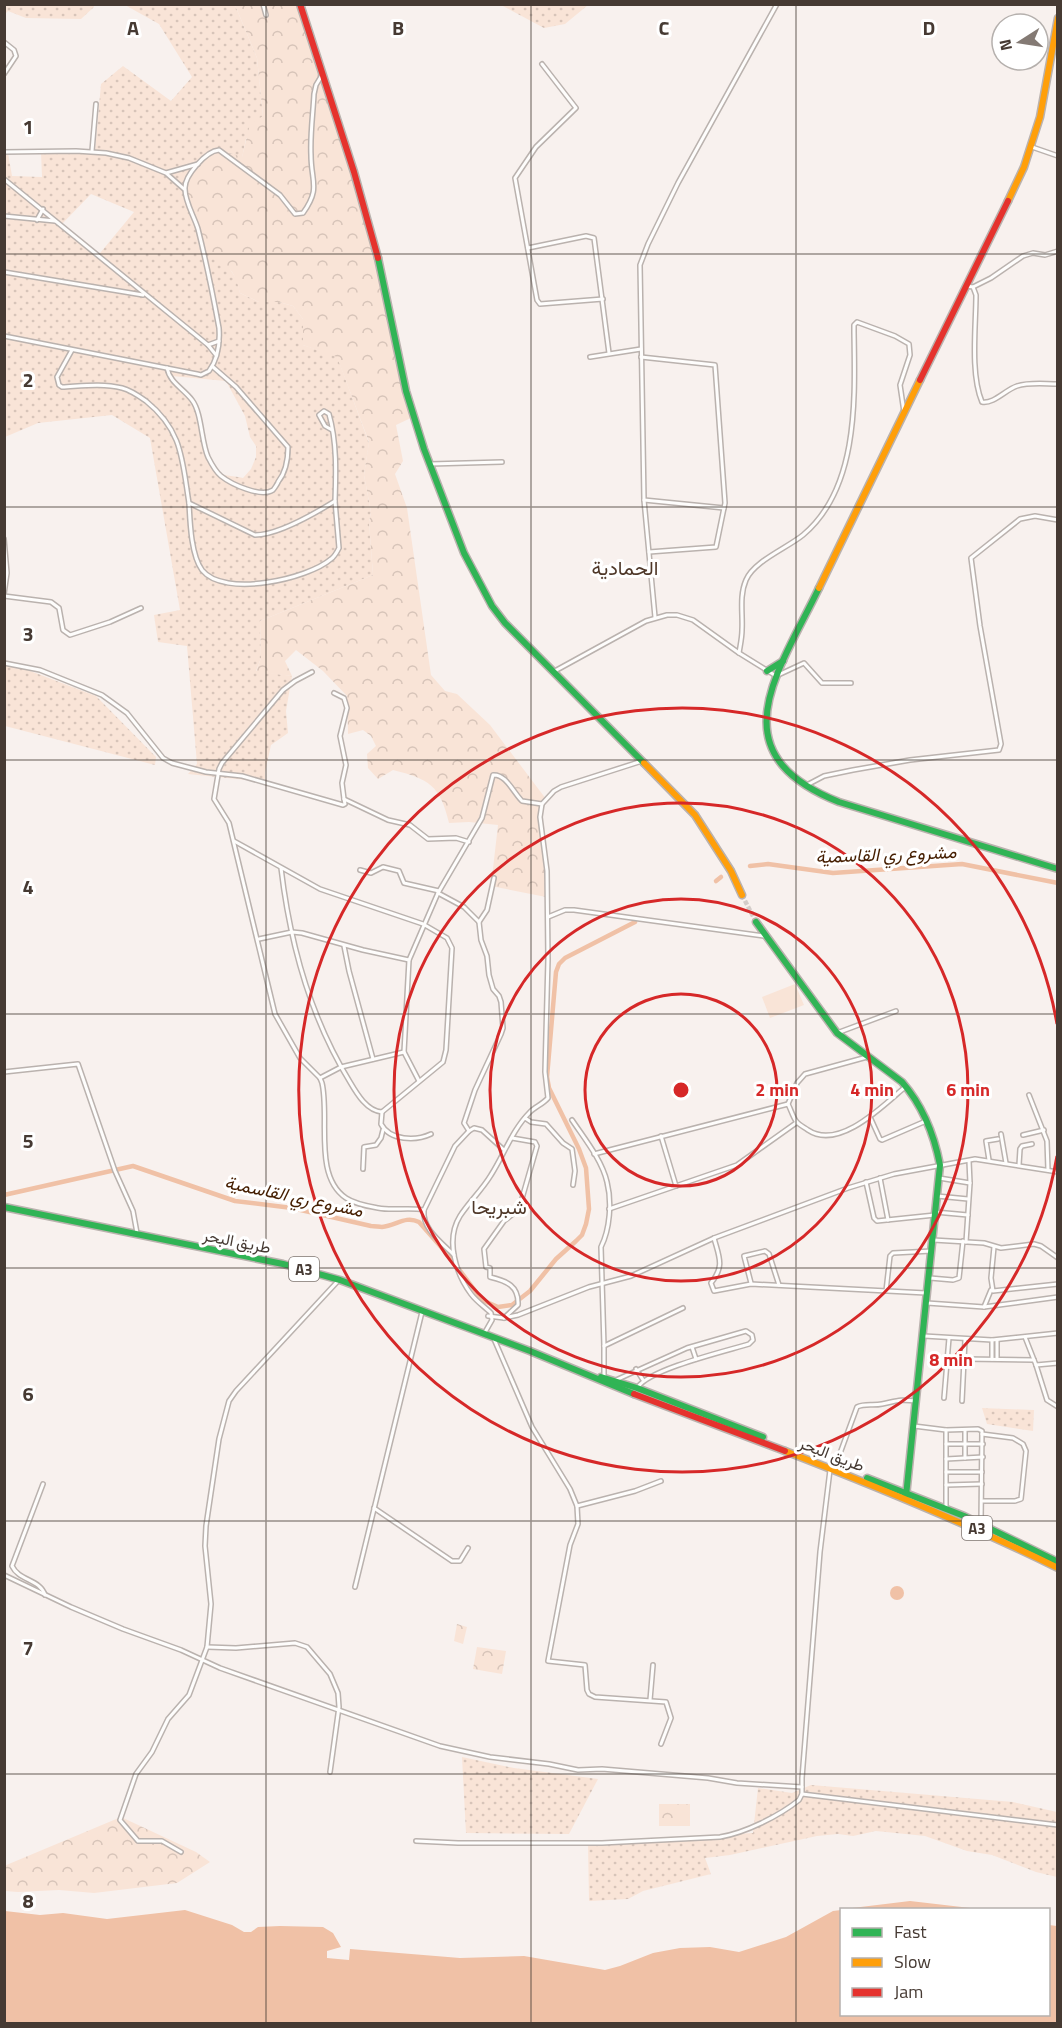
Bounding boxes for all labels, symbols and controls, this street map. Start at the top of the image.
text: A [127,12,139,43]
text: B [392,12,404,43]
text: C [659,12,670,43]
text: D [923,12,935,43]
north arrow [990,12,1050,72]
text: N [992,37,1018,53]
text: 1 [22,111,34,142]
text: 2 [22,364,34,395]
district label: الحمادية [592,552,658,583]
text: 3 [22,618,34,649]
water label: مشروع ري القاسمية [815,838,957,872]
text: 4 [22,871,34,902]
text: 2 min [755,1076,799,1103]
text: 4 min [850,1076,894,1103]
text: 6 min [946,1076,990,1103]
centre of rings [671,1080,691,1100]
text: 5 [22,1125,34,1156]
water label: مشروع ري القاسمية [222,1168,366,1226]
district label: شبريحا [471,1191,527,1222]
street label: طريق البحر [200,1223,273,1259]
road number: A3 [289,1257,319,1281]
text: 8 min [929,1346,973,1373]
text: 6 [22,1378,34,1409]
street label: طريق البحر [795,1430,868,1477]
road number: A3 [962,1516,992,1540]
text: 7 [22,1632,34,1663]
text: 8 [22,1885,34,1916]
legend [840,1908,1050,2016]
text: Fast [894,1918,927,1945]
text: Slow [894,1948,931,1975]
text: Jam [894,1978,923,2005]

